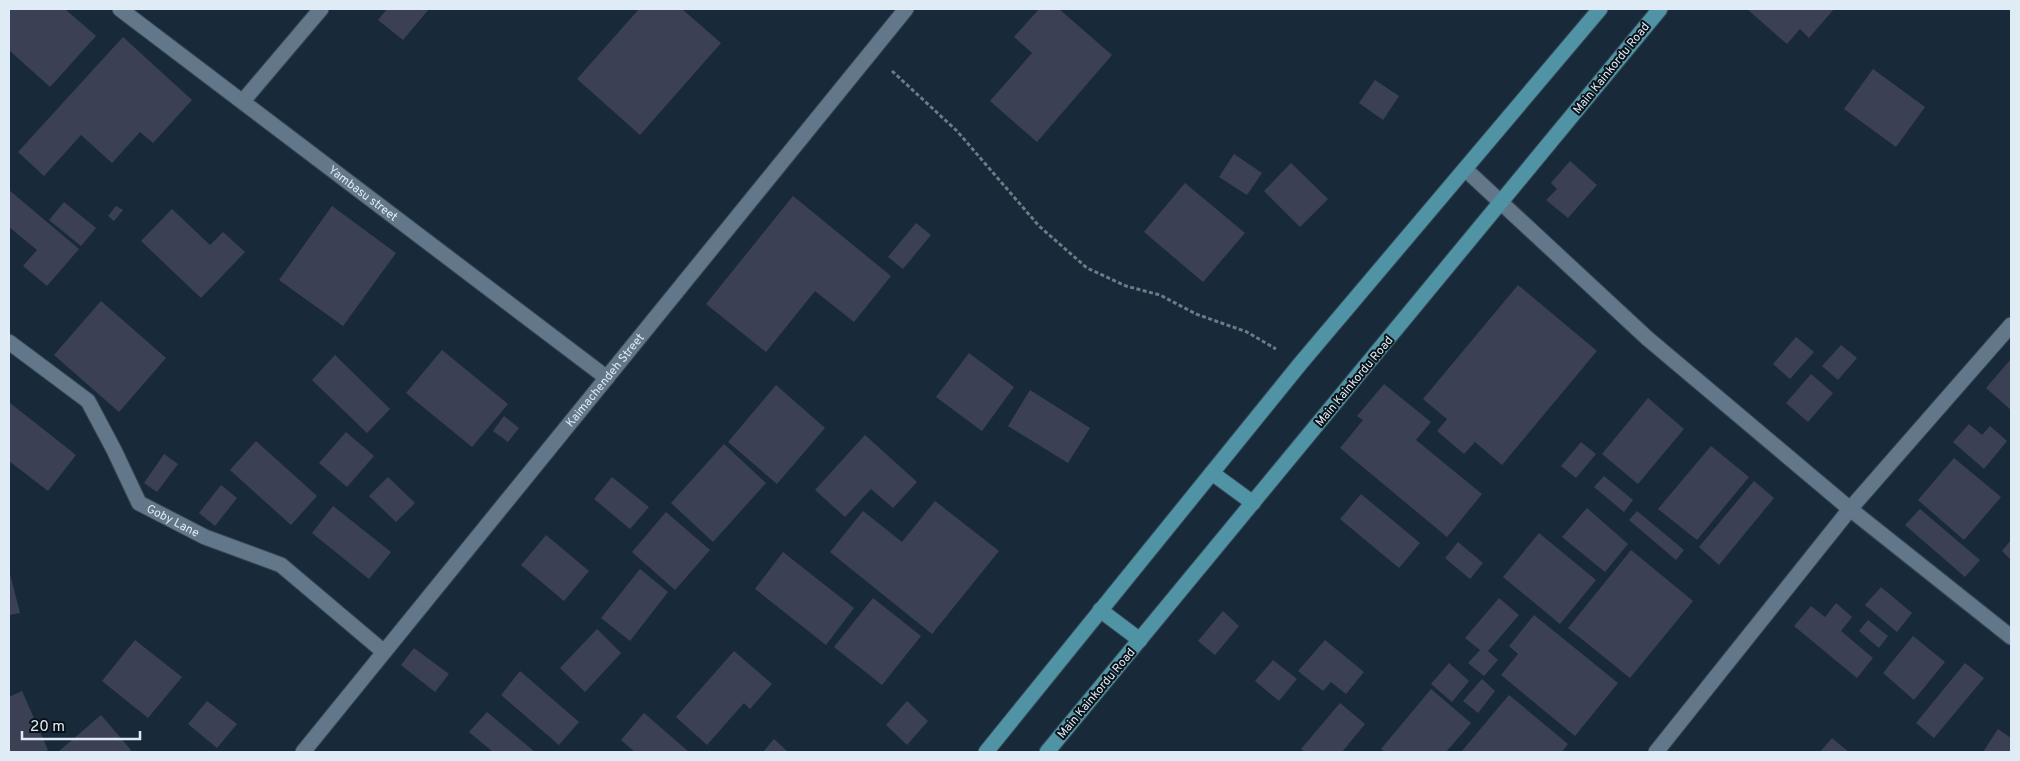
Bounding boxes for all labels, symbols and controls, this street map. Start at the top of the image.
street label: Main Kainkordu Road [1570,20,1654,118]
street label: Yambasu street [324,162,401,226]
street label: Kaimachendeh Street [563,331,648,431]
street label: Main Kainkordu Road [1312,333,1397,430]
street label: Goby Lane [143,501,202,542]
street label: Main Kainkordu Road [1054,645,1139,742]
scale bar [22,708,140,740]
text: 20 m [30,718,65,737]

